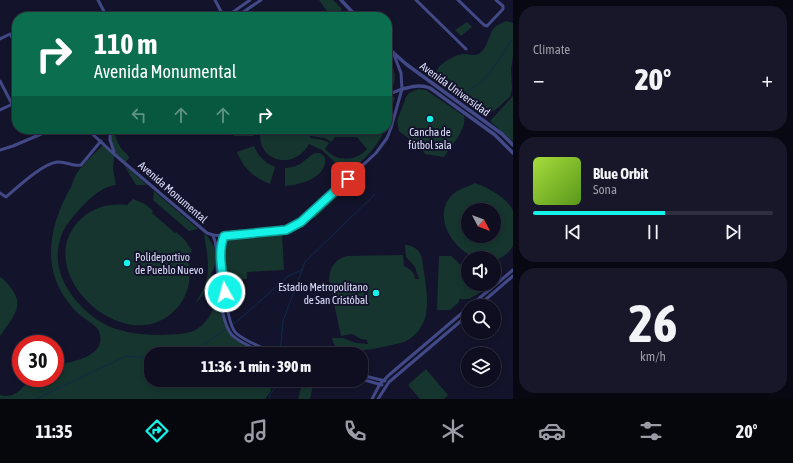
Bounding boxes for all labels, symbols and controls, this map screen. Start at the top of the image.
icon: right [28,28,80,80]
text: 110 m [94,28,157,60]
text: Climate [533,42,570,57]
street label: Avenida Universidad [418,60,492,118]
text: Avenida Monumental [94,61,237,82]
text: 20° [635,62,671,96]
text: − [533,66,544,92]
text: + [762,66,773,92]
icon: left [128,104,150,126]
icon: ahead [170,104,192,126]
icon: ahead [212,104,234,126]
icon: right [254,104,276,126]
marker: Cancha de fútbol sala [425,114,435,124]
place label: Cancha de fútbol sala [408,126,452,151]
street label: Avenida Monumental [136,159,210,225]
pin [331,162,365,196]
text: Blue Orbit [593,165,648,182]
icon: arrive [337,168,359,190]
text: Sona [593,182,617,197]
north arrow [461,203,501,243]
map controls [461,203,501,387]
icon: previous [562,221,584,243]
icon: pause [642,221,664,243]
icon: next [722,221,744,243]
place label: Polideportivo de Pueblo Nuevo [135,251,203,276]
button: sound [461,251,501,291]
marker: Polideportivo de Pueblo Nuevo [122,258,132,268]
position arrow [204,271,246,313]
place label: Estadio Metropolitano de San Cristóbal [278,281,368,306]
marker: Estadio Metropolitano de San Cristóbal [371,288,381,298]
text: 26 [629,293,677,353]
button: search [461,299,501,339]
speed limit sign: 30 [12,335,64,387]
button: layers [461,347,501,387]
text: km/h [640,349,666,364]
text: 11:36 · 1 min · 390 m [201,358,311,375]
icon: directions [143,417,171,445]
icon: music [242,417,270,445]
icon: phone [341,417,369,445]
icon: climate [439,417,467,445]
icon: car [538,417,566,445]
icon: filters [637,417,665,445]
text: 11:35 [35,421,72,442]
text: 20° [736,421,758,442]

